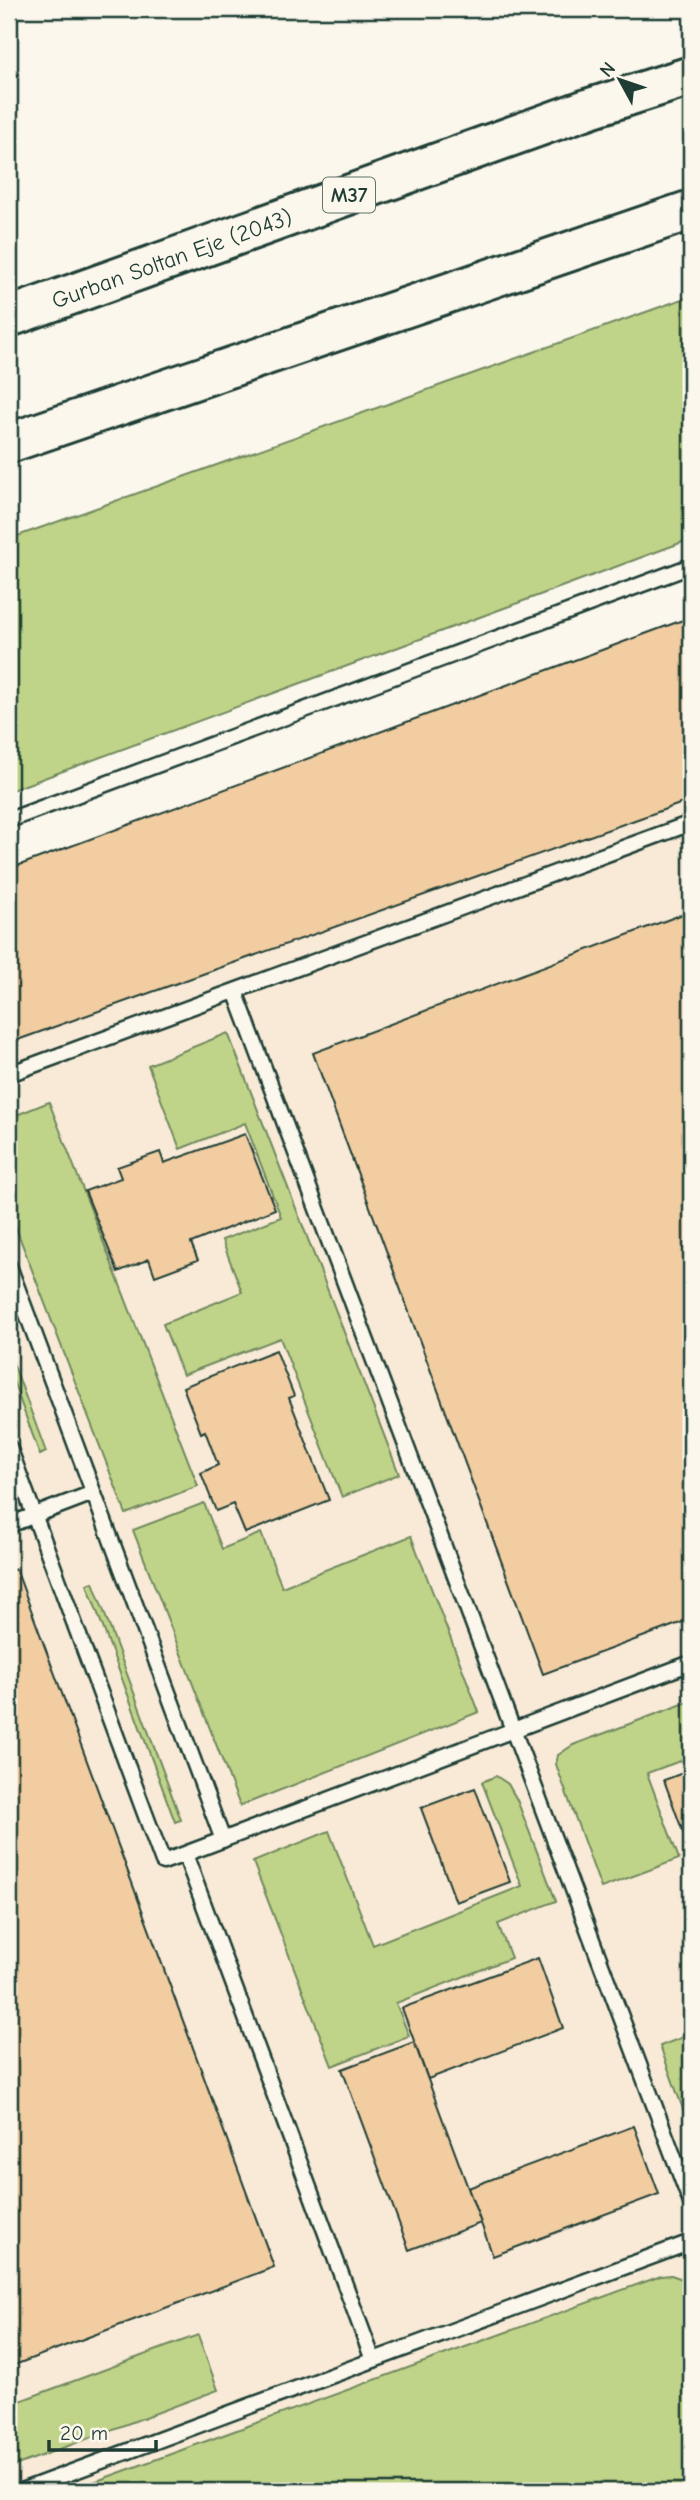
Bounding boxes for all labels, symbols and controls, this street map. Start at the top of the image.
north arrow [584,46,654,116]
text: N [595,58,620,82]
road number: M37 [323,178,375,212]
street label: Gurban Soltan Eje (2043) [48,203,296,315]
scale bar [49,2409,156,2453]
text: 20 m [60,2421,108,2445]

